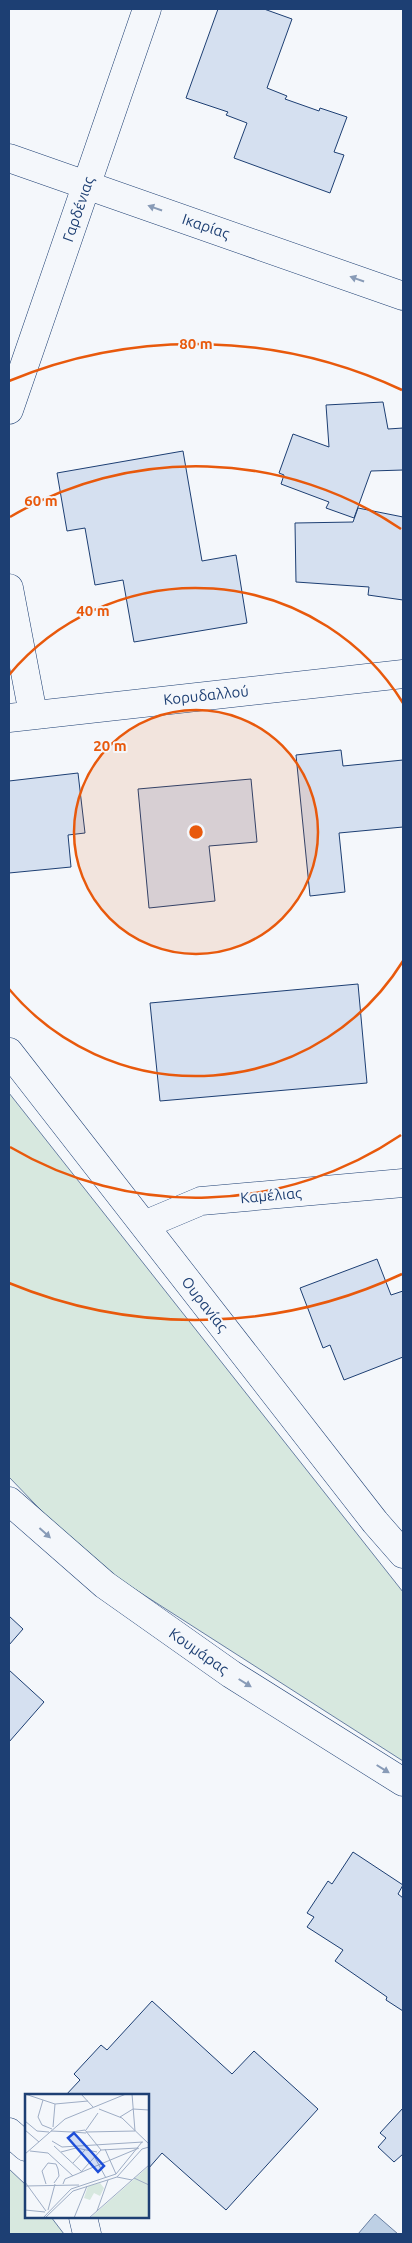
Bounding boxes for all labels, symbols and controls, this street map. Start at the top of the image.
street label: Γαρδένιας [59,174,97,244]
one-way arrow [147,204,162,211]
street label: Ικαρίας [180,210,232,242]
one-way arrow [350,275,365,282]
text: 80 m [179,335,213,352]
text: 60 m [24,492,58,509]
text: 40 m [76,602,110,619]
street label: Κορυδαλλού [162,682,250,708]
text: 20 m [93,737,127,754]
centre of rings [187,823,205,841]
street label: Καμέλιας [240,1184,303,1206]
street label: Ουρανίας [178,1273,232,1335]
one-way arrow [39,1527,51,1539]
street label: Κουμάρας [166,1624,232,1678]
one-way arrow [238,1678,252,1687]
one-way arrow [376,1764,389,1774]
inset map [25,2094,149,2218]

